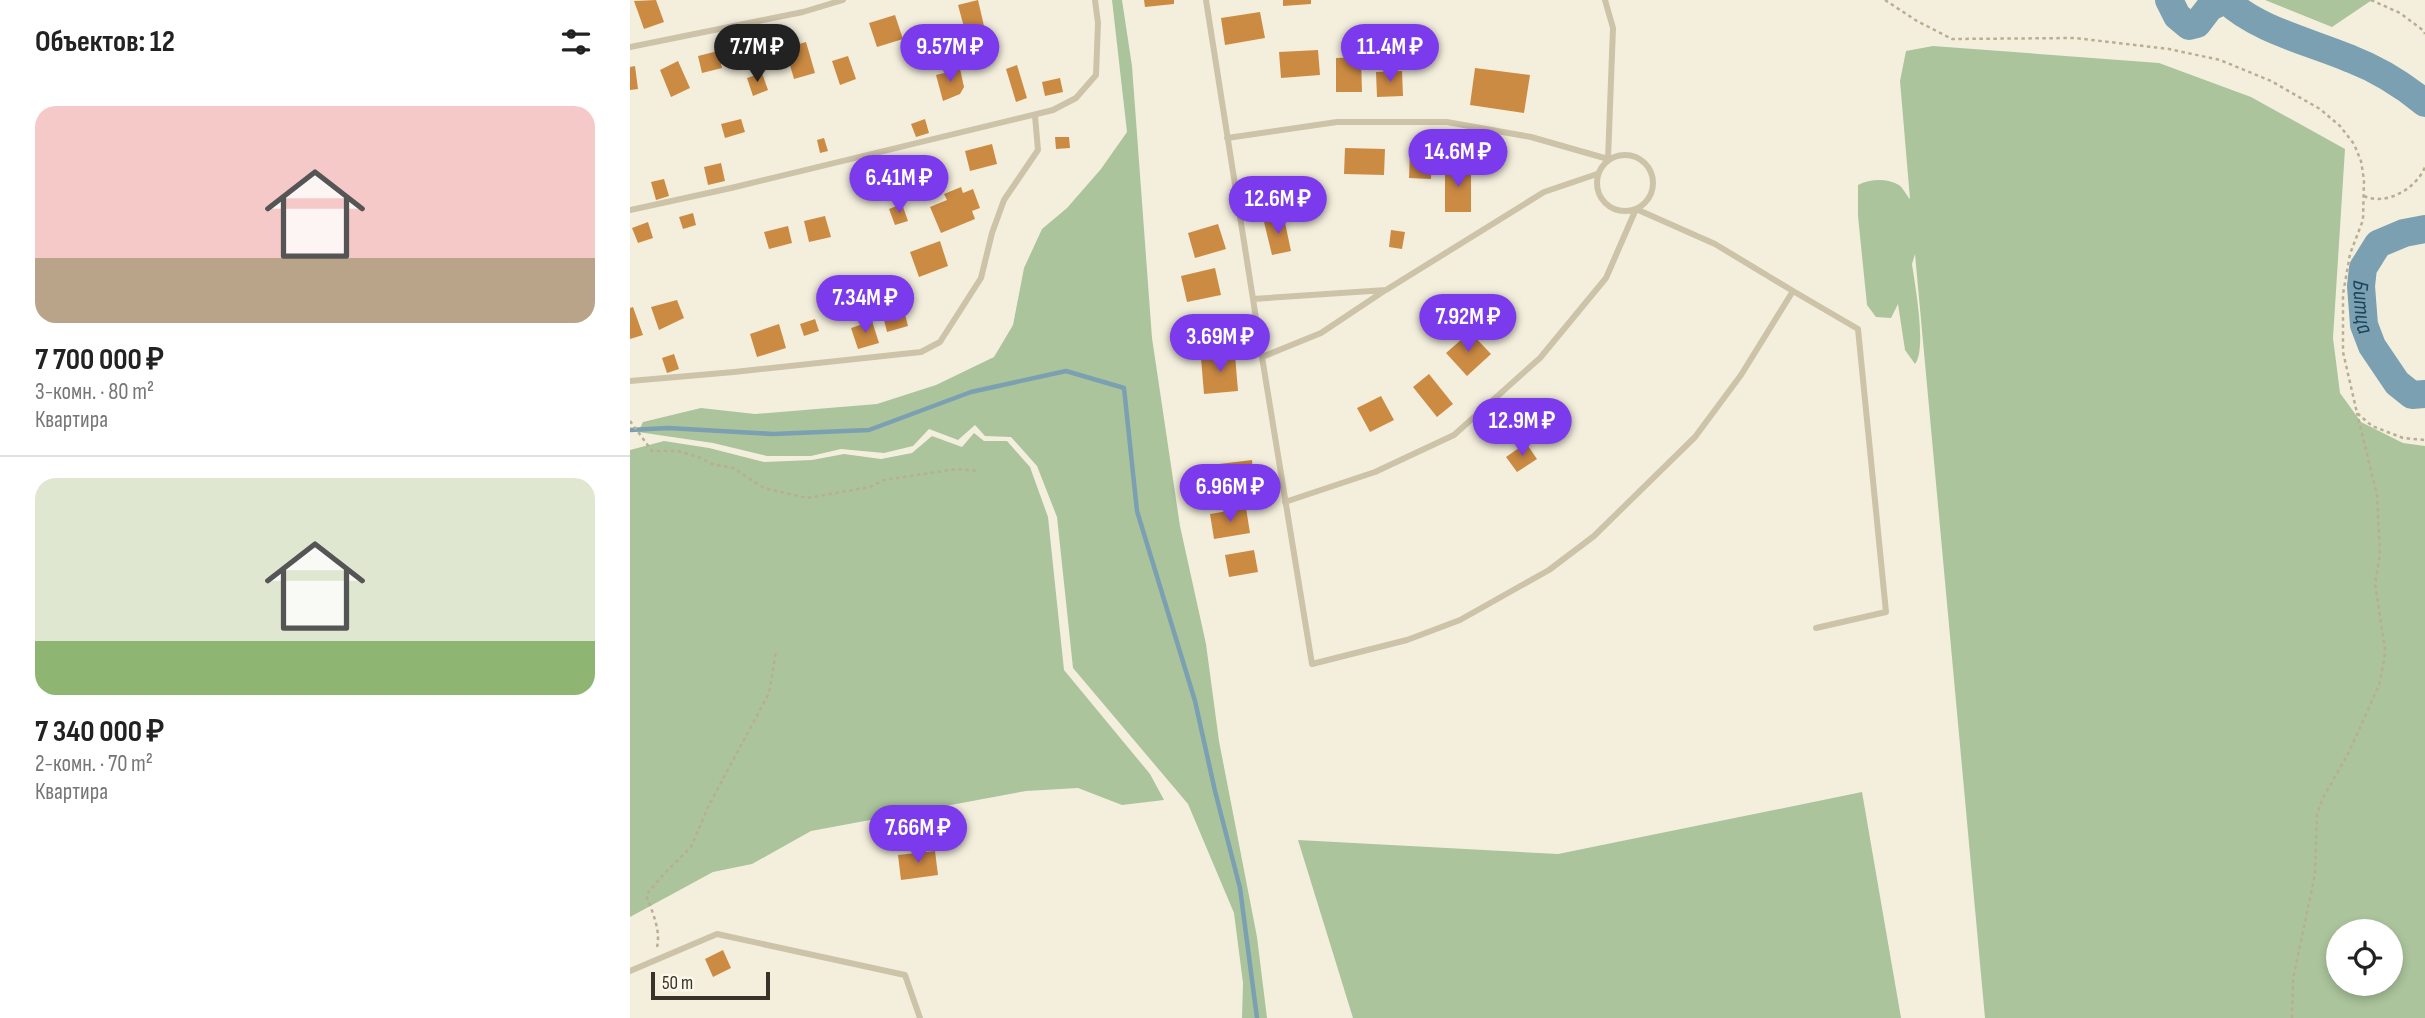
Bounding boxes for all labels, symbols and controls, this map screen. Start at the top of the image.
icon: filters [557,23,595,61]
text: Объектов: 12 [35,24,175,60]
pin: 7.7M ₽ [700,24,814,84]
pin: 9.57M ₽ [885,24,1015,84]
pin: 11.4M ₽ [1325,24,1455,84]
text: 7.7M ₽ [730,33,784,61]
text: 9.57M ₽ [916,33,984,61]
text: 11.4M ₽ [1357,33,1423,61]
pin: 14.6M ₽ [1393,130,1523,189]
text: 14.6M ₽ [1424,138,1492,166]
icon: home [252,151,378,277]
pin: 6.41M ₽ [834,156,964,215]
text: 6.41M ₽ [865,164,933,192]
pin: 12.6M ₽ [1213,176,1343,236]
text: 12.6M ₽ [1245,185,1311,213]
pin: 7.34M ₽ [800,276,930,335]
water label: Битца [2346,279,2379,339]
text: 7.34M ₽ [832,284,898,312]
pin: 7.92M ₽ [1403,294,1533,354]
text: 7.92M ₽ [1435,303,1501,331]
pin: 3.69M ₽ [1155,314,1285,374]
text: 3.69M ₽ [1186,323,1254,351]
text: 7 700 000 ₽ [35,342,164,378]
text: 3-комн. · 80 m² [35,378,154,406]
pin: 12.9M ₽ [1457,398,1587,458]
text: Квартира [35,406,108,434]
text: 12.9M ₽ [1489,407,1555,435]
pin: 6.96M ₽ [1165,464,1295,524]
text: 6.96M ₽ [1196,473,1264,501]
icon: home [252,523,378,649]
text: 7 340 000 ₽ [35,714,164,750]
text: 2-комн. · 70 m² [35,750,153,778]
text: Квартира [35,778,108,806]
pin: 7.66M ₽ [853,806,983,865]
text: 7.66M ₽ [885,814,951,842]
map controls [2326,919,2403,996]
button: locate [2326,919,2403,996]
scale bar [651,969,770,1001]
text: 50 m [662,972,693,995]

